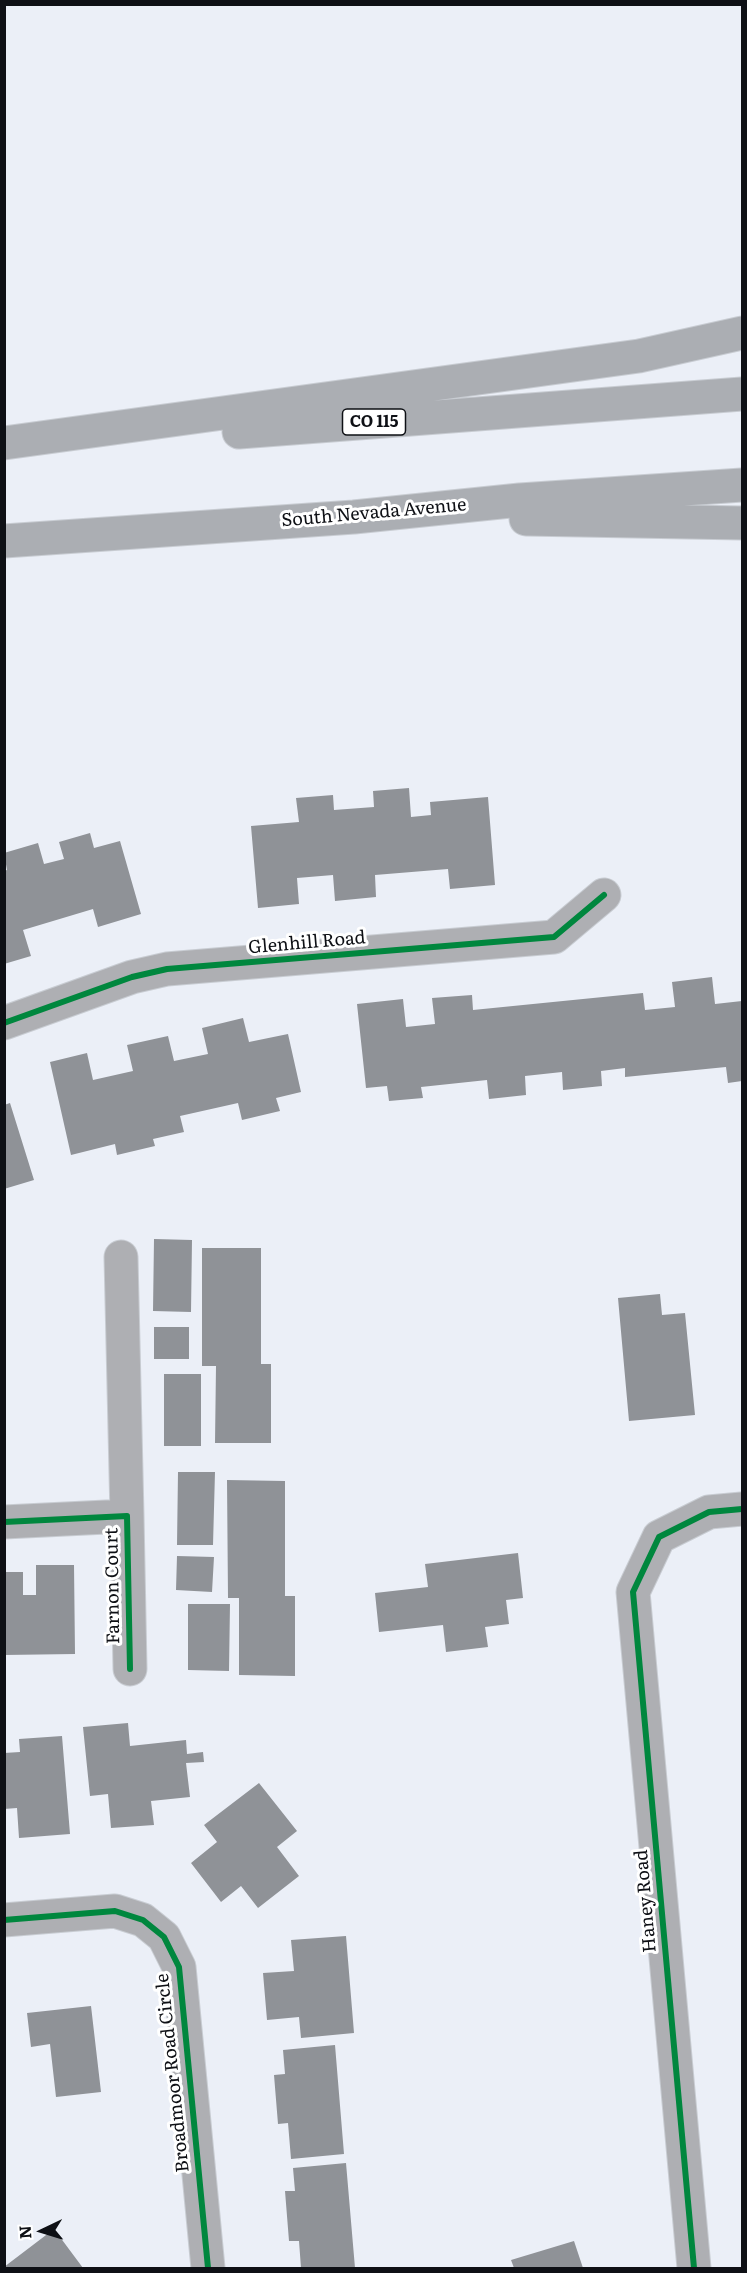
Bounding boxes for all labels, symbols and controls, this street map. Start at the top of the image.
road number: CO 115 [342,409,406,435]
street label: South Nevada Avenue [281,494,467,532]
street label: Glenhill Road [247,927,367,959]
street label: Farnon Court [101,1528,125,1644]
street label: Haney Road [631,1849,661,1953]
street label: Broadmoor Road Circle [152,1972,194,2174]
north arrow [12,2201,72,2261]
text: N [12,2225,36,2240]

